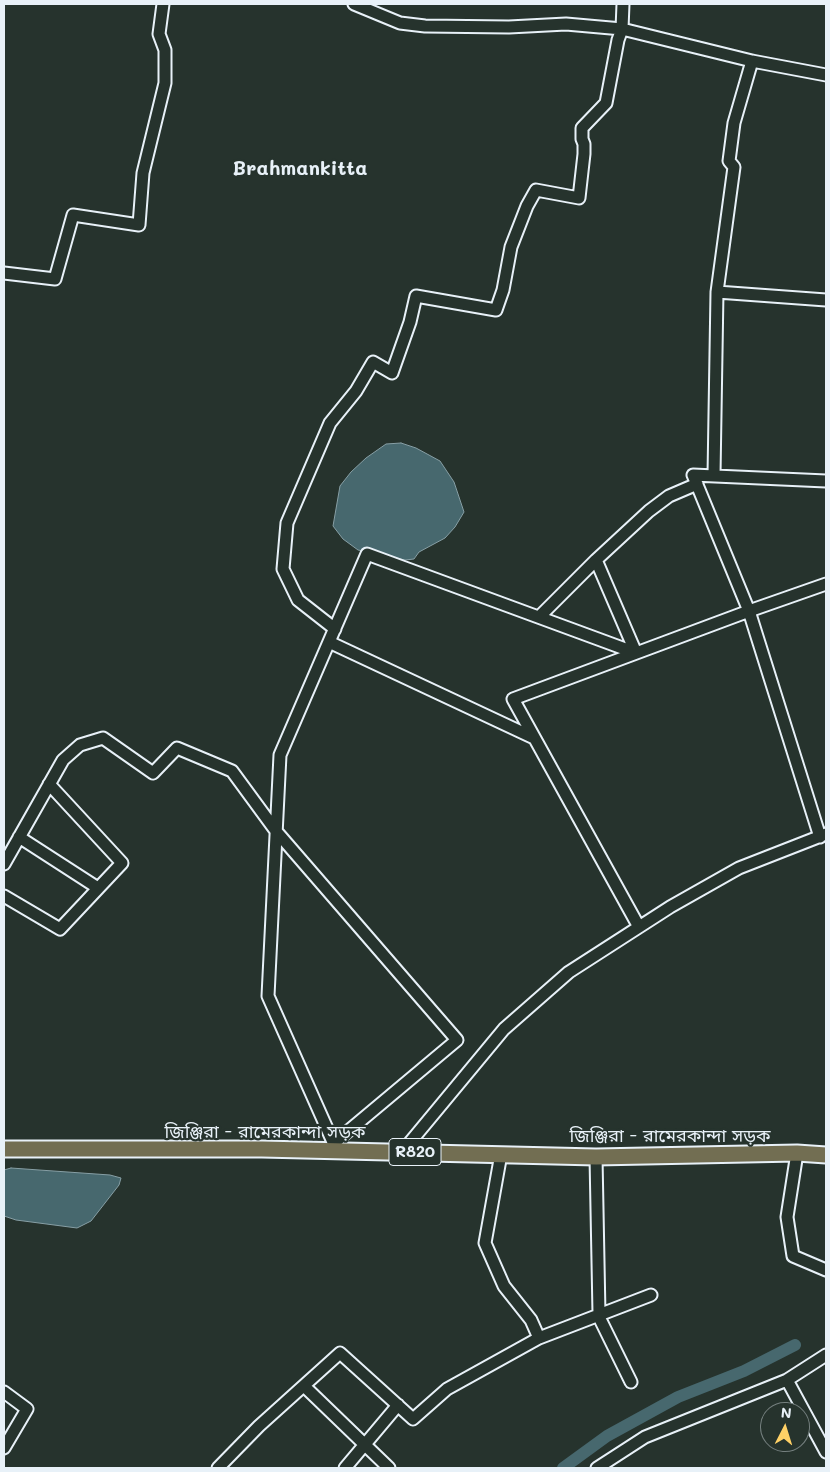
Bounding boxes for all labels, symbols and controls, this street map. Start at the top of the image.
district label: Brahmankitta [232,157,368,181]
street label: জিঞ্জিরা - রামেরকান্দা সড়ক [165,1121,365,1143]
street label: জিঞ্জিরা - রামেরকান্দা সড়ক [570,1125,770,1147]
road number: R820 [389,1138,441,1166]
north arrow [760,1402,810,1452]
text: N [780,1403,792,1422]

